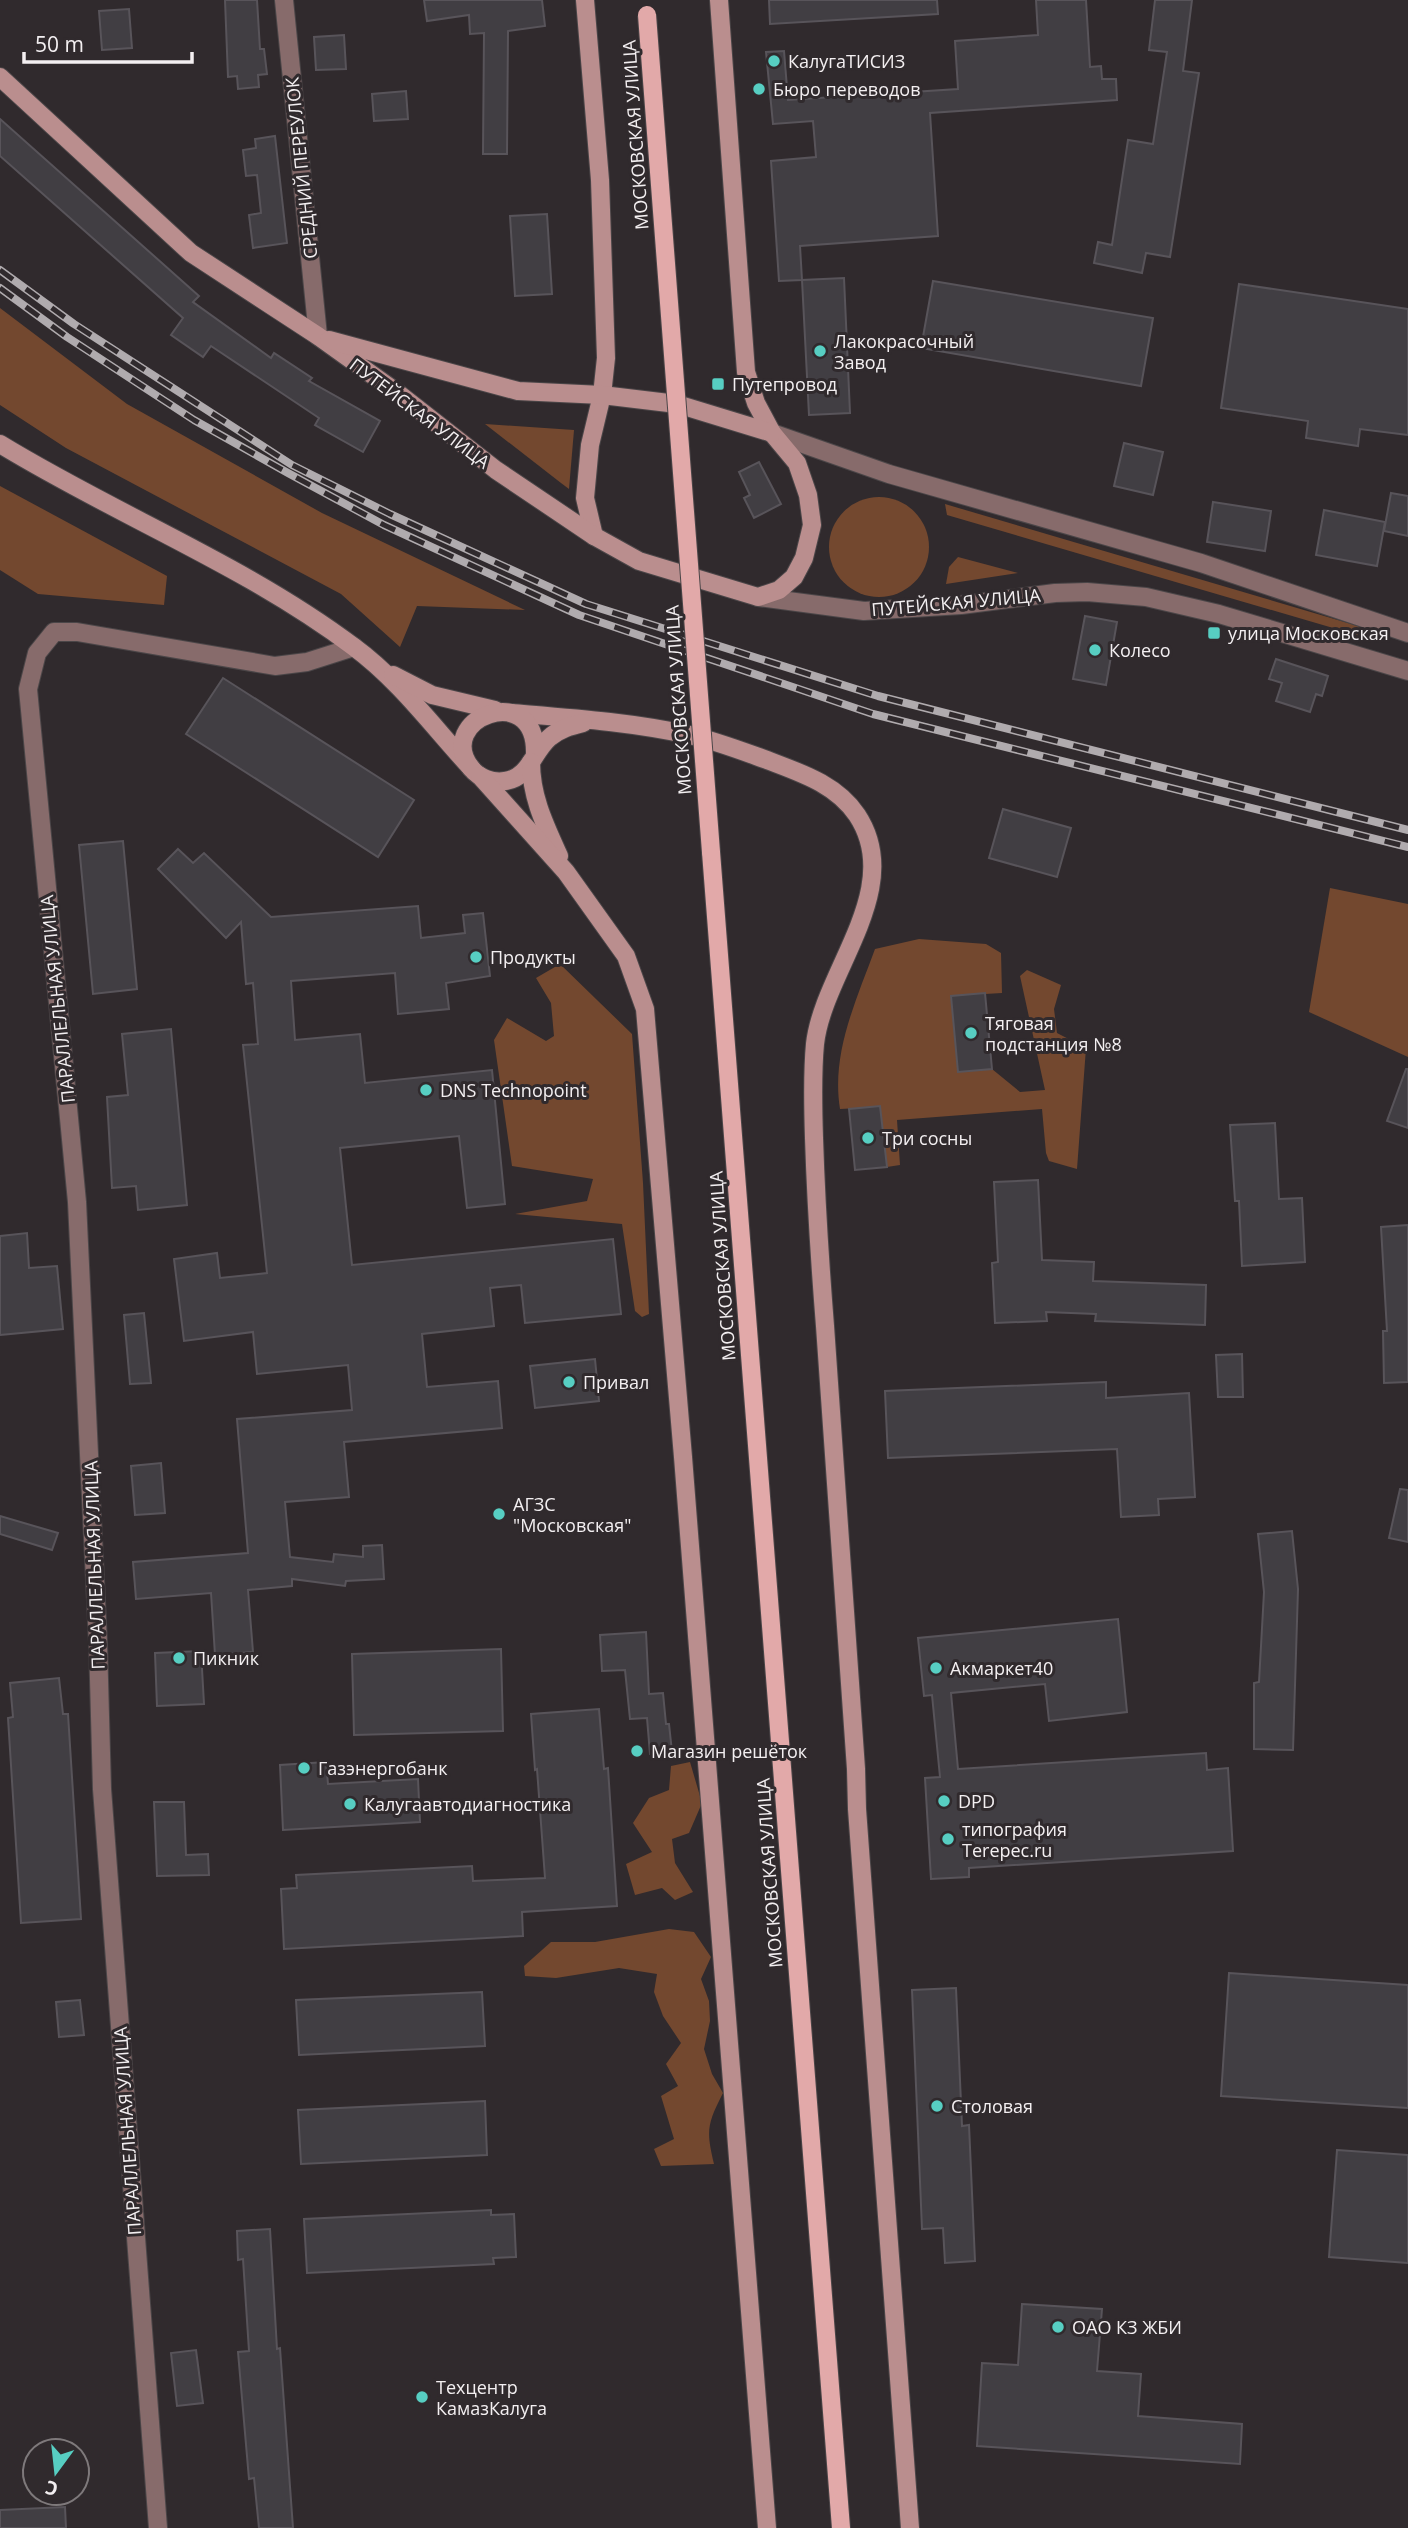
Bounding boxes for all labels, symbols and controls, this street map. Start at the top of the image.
scale bar [24,21,192,65]
text: 50 m [35,30,84,58]
street label: МОСКОВСКАЯ УЛИЦА [616,39,654,231]
place label: КалугаТИСИЗ [788,49,905,73]
marker: КалугаТИСИЗ [766,53,782,69]
street label: СРЕДНИЙ ПЕРЕУЛОК [280,76,322,260]
place label: Бюро переводов [773,77,921,101]
marker: Бюро переводов [751,81,767,97]
place label: Лакокрасочный Завод [834,329,974,374]
marker: Лакокрасочный Завод [812,343,828,359]
street label: ПУТЕЙСКАЯ УЛИЦА [345,352,495,474]
place label: Путепровод [732,372,837,396]
marker: Путепровод [710,376,726,392]
street label: ПУТЕЙСКАЯ УЛИЦА [870,583,1042,621]
street label: МОСКОВСКАЯ УЛИЦА [659,604,697,796]
place label: улица Московская [1228,621,1389,645]
marker: улица Московская [1206,625,1222,641]
place label: Колесо [1109,638,1171,662]
marker: Колесо [1087,642,1103,658]
street label: ПАРАЛЛЕЛЬНАЯ УЛИЦА [34,893,80,1104]
place label: Продукты [490,945,576,969]
marker: Продукты [468,949,484,965]
place label: Тяговая подстанция №8 [985,1011,1122,1056]
marker: Тяговая подстанция №8 [963,1025,979,1041]
place label: DNS Technopoint [440,1078,587,1102]
marker: DNS Technopoint [418,1082,434,1098]
place label: Три сосны [882,1126,972,1150]
marker: Три сосны [860,1130,876,1146]
street label: МОСКОВСКАЯ УЛИЦА [703,1170,741,1362]
place label: Привал [583,1370,649,1394]
marker: Привал [561,1374,577,1390]
street label: ПАРАЛЛЕЛЬНАЯ УЛИЦА [78,1460,110,1670]
place label: АГЗС "Московская" [513,1492,631,1537]
marker: АГЗС "Московская" [491,1506,507,1522]
place label: Пикник [193,1646,260,1670]
marker: Пикник [171,1650,187,1666]
place label: Акмаркет40 [950,1656,1053,1680]
marker: Акмаркет40 [928,1660,944,1676]
place label: Магазин решёток [651,1739,808,1763]
marker: Магазин решёток [629,1743,645,1759]
place label: Газэнергобанк [318,1756,448,1780]
marker: Газэнергобанк [296,1760,312,1776]
street label: МОСКОВСКАЯ УЛИЦА [750,1777,788,1969]
place label: DPD [958,1789,995,1813]
place label: Калугаавтодиагностика [364,1792,571,1816]
marker: DPD [936,1793,952,1809]
marker: Калугаавтодиагностика [342,1796,358,1812]
place label: типография Terepec.ru [962,1817,1067,1862]
marker: типография Terepec.ru [940,1831,956,1847]
street label: ПАРАЛЛЕЛЬНАЯ УЛИЦА [108,2025,146,2236]
place label: Столовая [951,2094,1033,2118]
marker: Столовая [929,2098,945,2114]
place label: ОАО КЗ ЖБИ [1072,2315,1182,2339]
marker: ОАО КЗ ЖБИ [1050,2319,1066,2335]
place label: Техцентр КамазКалуга [436,2375,547,2420]
marker: Техцентр КамазКалуга [414,2389,430,2405]
north arrow [21,2437,91,2507]
text: С [42,2474,61,2503]

